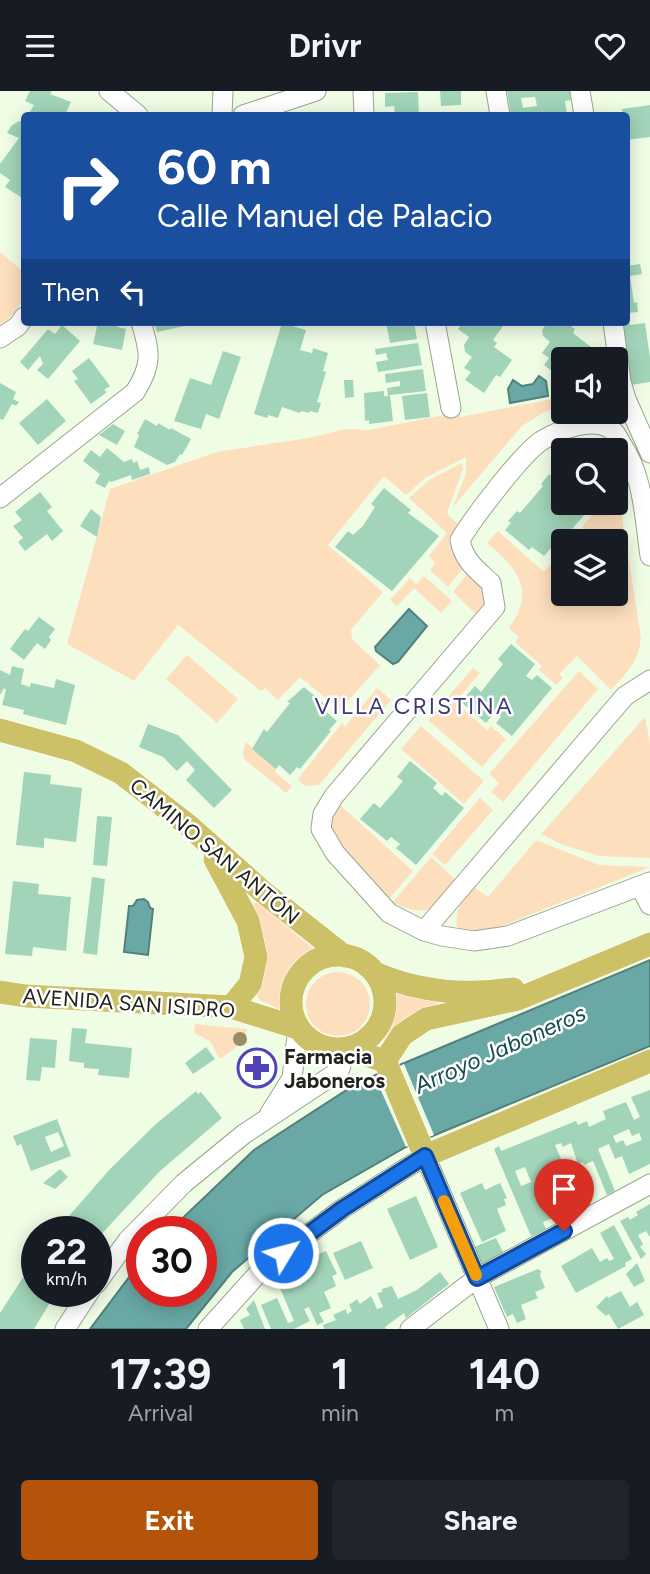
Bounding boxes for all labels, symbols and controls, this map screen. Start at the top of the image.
icon: menu [21,27,59,65]
text: Drivr [289,27,361,65]
icon: heart [591,27,629,65]
text: 60 m [157,137,272,196]
icon: right [42,140,133,231]
text: Calle Manuel de Palacio [157,197,493,235]
icon: left [114,273,152,311]
text: Then [42,276,100,308]
map controls [551,347,628,606]
button: sound [551,347,628,424]
button: search [551,438,628,515]
button: layers [551,529,628,606]
district label: VILLA CRISTINA [315,692,513,720]
street label: CAMINO SAN ANTÓN [125,773,305,929]
street label: AVENIDA SAN ISIDRO [22,983,236,1023]
water label: Arroyo Jaboneros [409,999,590,1100]
place label: Farmacia Jaboneros [284,1044,385,1093]
pharmacy icon: Farmacia Jaboneros [236,1047,278,1089]
pin [534,1159,594,1231]
icon: arrive [545,1170,583,1208]
speed limit sign: 30 [126,1216,217,1307]
position arrow [246,1216,320,1290]
text: 22 [46,1231,87,1273]
text: km/h [46,1268,87,1290]
text: 17:39 [110,1349,211,1400]
text: 1 [331,1349,349,1400]
text: 140 [469,1349,540,1400]
text: Arrival [128,1399,193,1427]
text: min [321,1399,359,1427]
text: m [495,1399,514,1427]
button: Exit [21,1480,318,1560]
button: Share [332,1480,629,1560]

